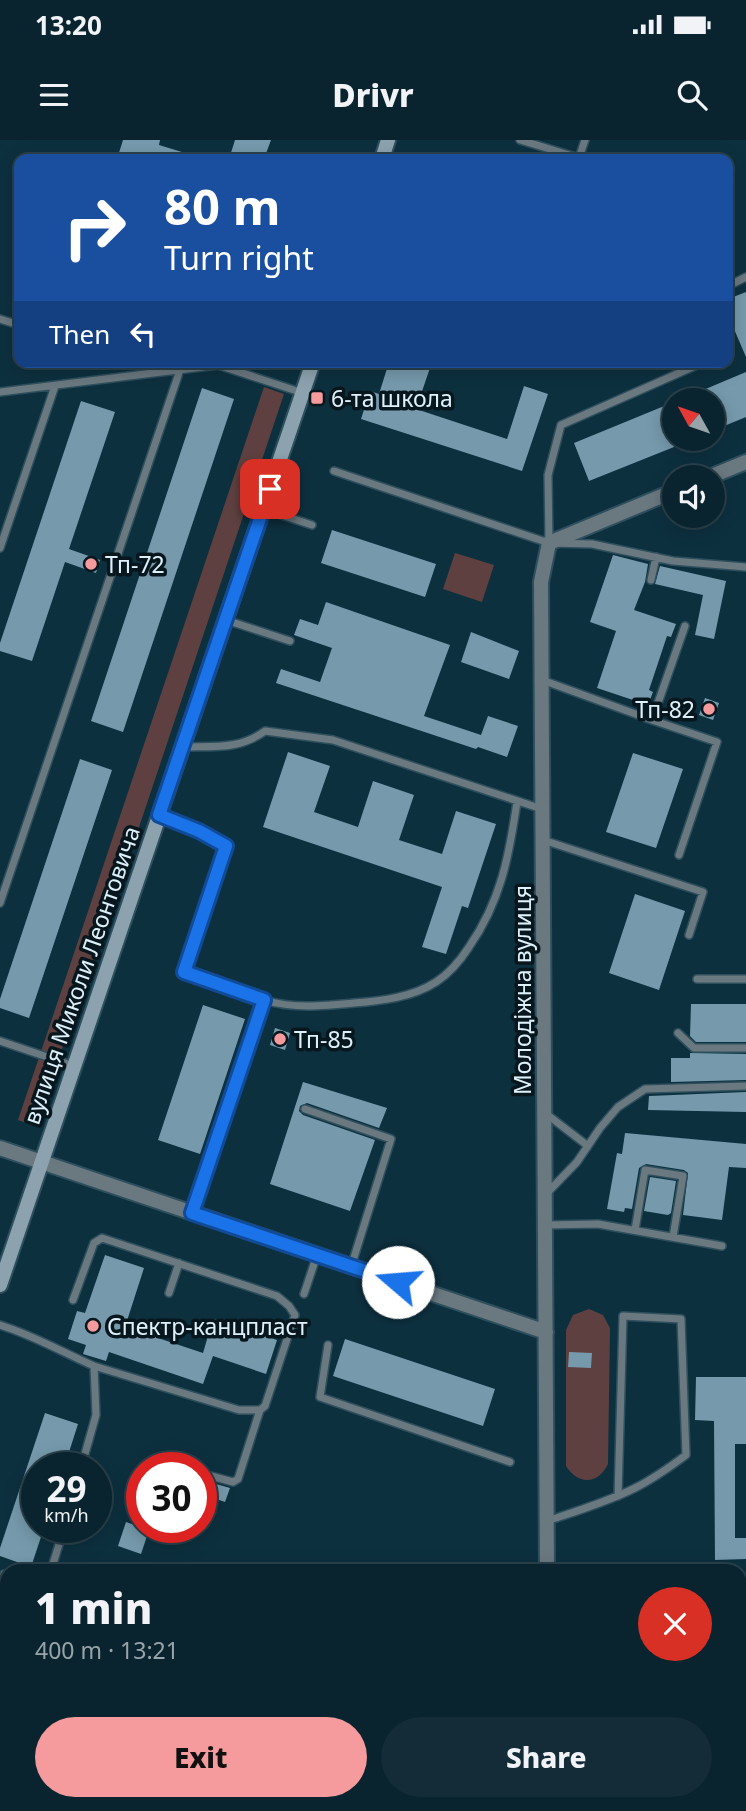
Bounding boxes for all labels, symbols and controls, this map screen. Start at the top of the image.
text: 13:20 [35,7,102,43]
text: Drivr [332,73,414,116]
icon: menu [35,76,73,114]
icon: search [673,76,711,114]
text: 80 m [164,173,281,239]
icon: right [49,182,140,273]
text: Turn right [164,236,314,279]
icon: left [124,315,162,353]
text: Then [49,316,110,352]
place label: 6-та школа [331,382,453,414]
north arrow [662,388,724,452]
map controls [662,388,725,528]
marker: 6-та школа [309,390,325,406]
pin [240,459,300,519]
button: sound [662,465,725,528]
icon: arrive [251,470,289,508]
place label: Тп-72 [105,548,165,580]
marker: Тп-72 [83,556,99,572]
place label: Тп-82 [635,693,695,725]
marker: Тп-82 [701,701,717,717]
street label: вулиця Миколи Леонтовича [15,822,147,1128]
street label: Молодіжна вулиця [506,885,538,1095]
place label: Тп-85 [294,1023,354,1055]
marker: Тп-85 [272,1031,288,1047]
position arrow [361,1245,435,1319]
place label: Спектр-канцпласт [107,1310,308,1342]
marker: Спектр-канцпласт [85,1318,101,1334]
speed limit sign: 30 [126,1452,217,1543]
text: 29 [46,1465,87,1512]
text: km/h [44,1503,89,1527]
text: 1 min [35,1579,152,1636]
button: close [638,1587,712,1661]
text: 400 m · 13:21 [35,1634,179,1666]
button: Exit [35,1717,367,1797]
button: Share [381,1717,712,1797]

